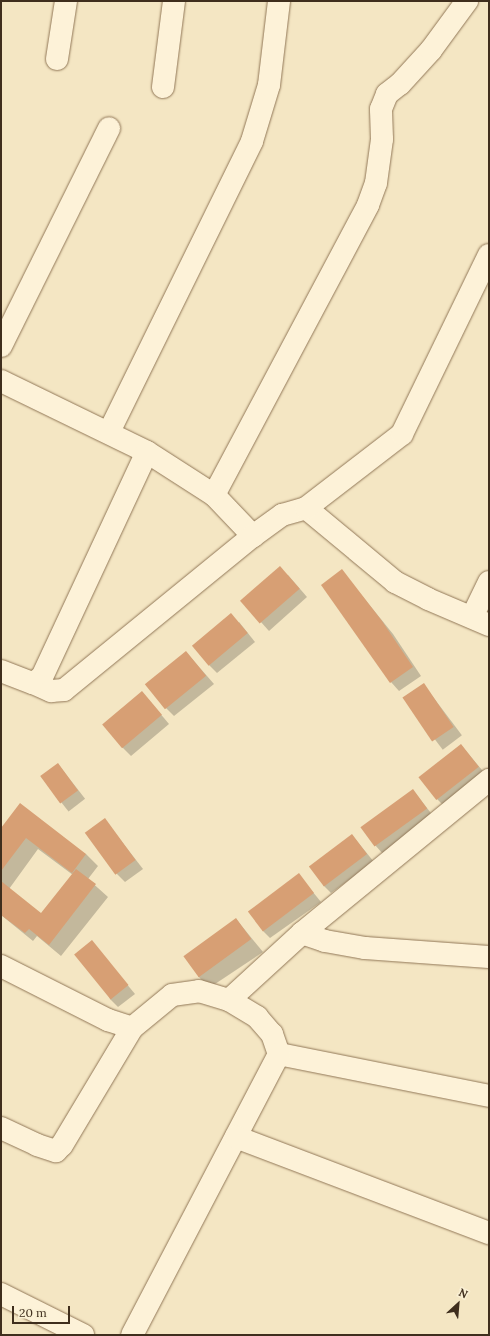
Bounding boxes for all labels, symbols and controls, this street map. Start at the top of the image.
north arrow [438,1284,478,1324]
text: N [456,1285,470,1301]
scale bar [14,1298,72,1324]
text: 20 m [19,1305,47,1320]

